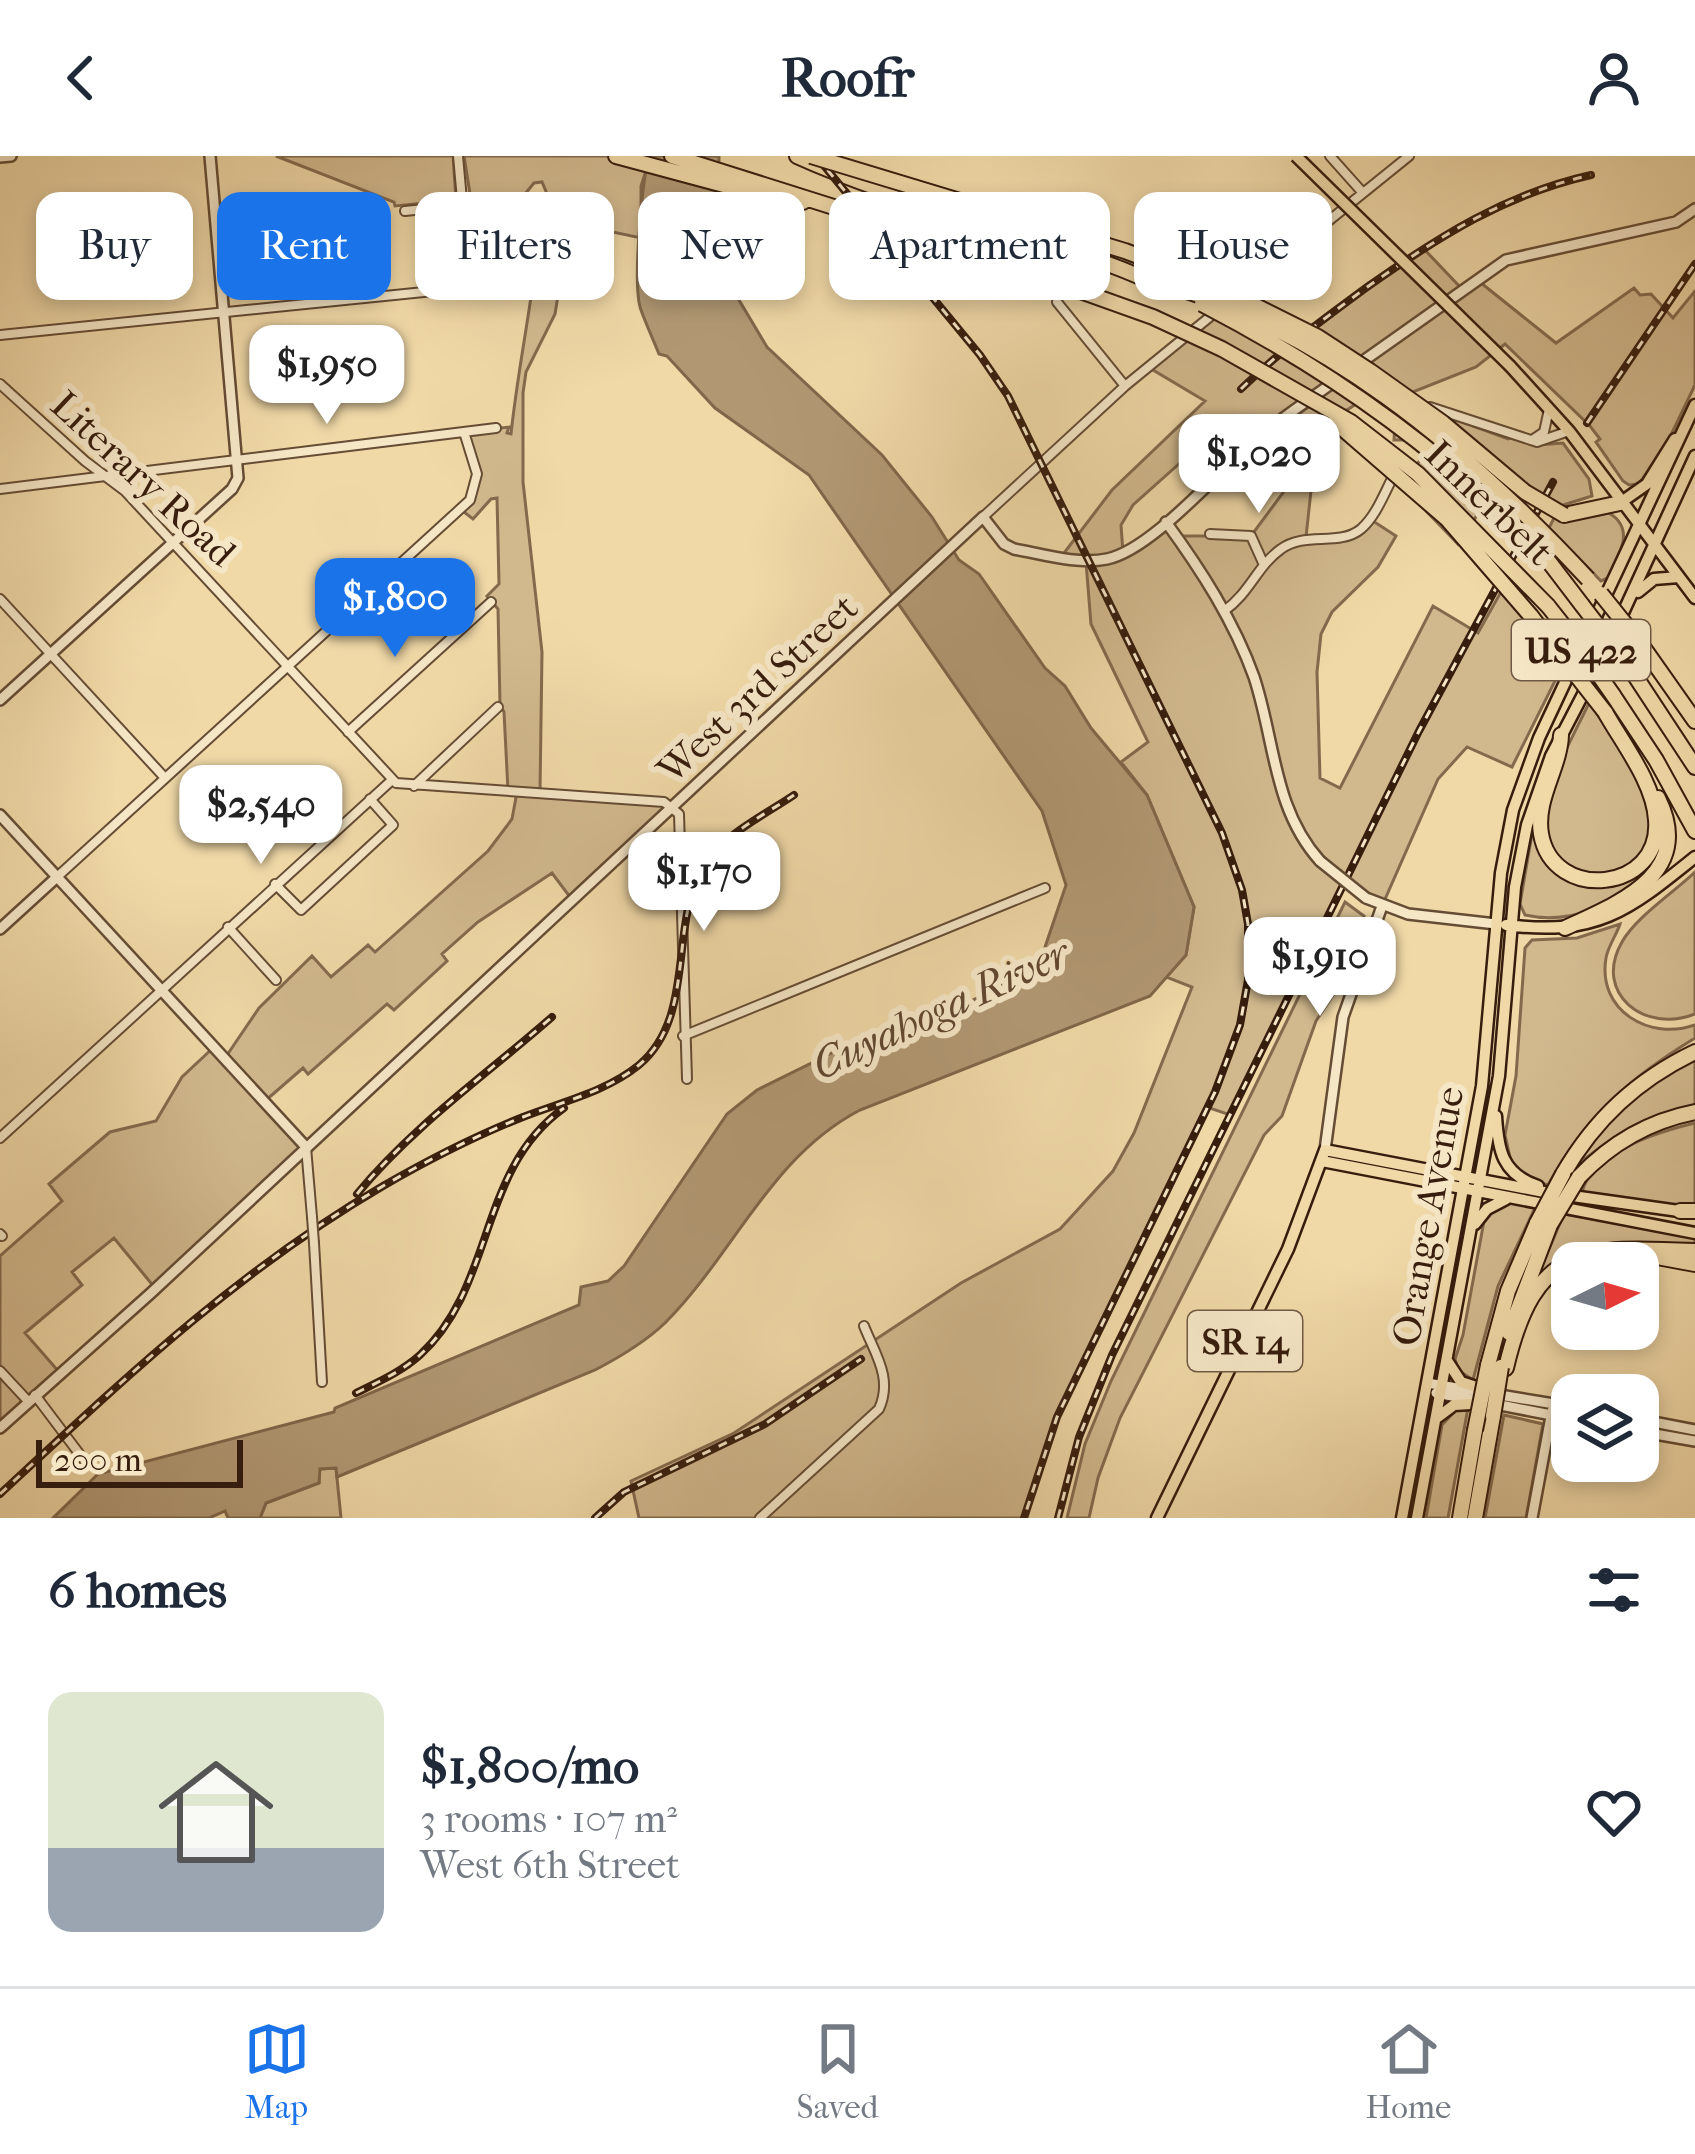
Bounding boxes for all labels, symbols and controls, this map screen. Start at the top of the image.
icon: back [48,45,114,111]
icon: person [1581,45,1647,111]
text: Roofr [781,47,914,110]
chip: Buy [36,192,193,300]
chip: Rent [217,192,391,300]
chip: Filters [415,192,614,300]
chip: New [638,192,805,300]
chip: Apartment [829,192,1110,300]
chip: House [1134,192,1332,300]
pin: $1,950 [229,325,425,427]
text: $1,950 [276,341,378,387]
street label: Literary Road [42,382,246,576]
pin: $1,020 [1161,414,1357,516]
text: $1,020 [1206,430,1312,476]
street label: Innerbelt [1416,431,1563,575]
pin: $1,800 [297,558,493,660]
text: $1,800 [342,574,448,620]
street label: West 3rd Street [648,584,867,794]
road number: US 422 [1512,620,1650,680]
pin: $2,540 [163,765,359,867]
text: $2,540 [206,781,316,827]
pin: $1,170 [606,832,802,934]
text: $1,170 [655,848,753,894]
pin: $1,910 [1222,917,1418,1019]
water label: Cuyahoga River [804,927,1080,1090]
text: $1,910 [1271,933,1369,979]
street label: Orange Avenue [1383,1083,1473,1349]
north arrow [1551,1242,1659,1350]
map controls [1551,1242,1659,1482]
road number: SR 14 [1188,1311,1302,1371]
button: layers [1551,1374,1659,1482]
scale bar [36,1434,243,1487]
text: 200 m [54,1441,142,1480]
icon: filters [1581,1557,1647,1623]
text: 6 homes [48,1560,227,1620]
text: $1,800/mo [420,1736,639,1796]
icon: home [144,1740,288,1884]
icon: heart [1581,1779,1647,1845]
text: 3 rooms · 107 m² [420,1796,677,1842]
text: West 6th Street [420,1842,680,1888]
tab: Map [244,2016,310,2127]
tab: Saved [797,2016,878,2127]
tab: Home [1366,2016,1451,2127]

